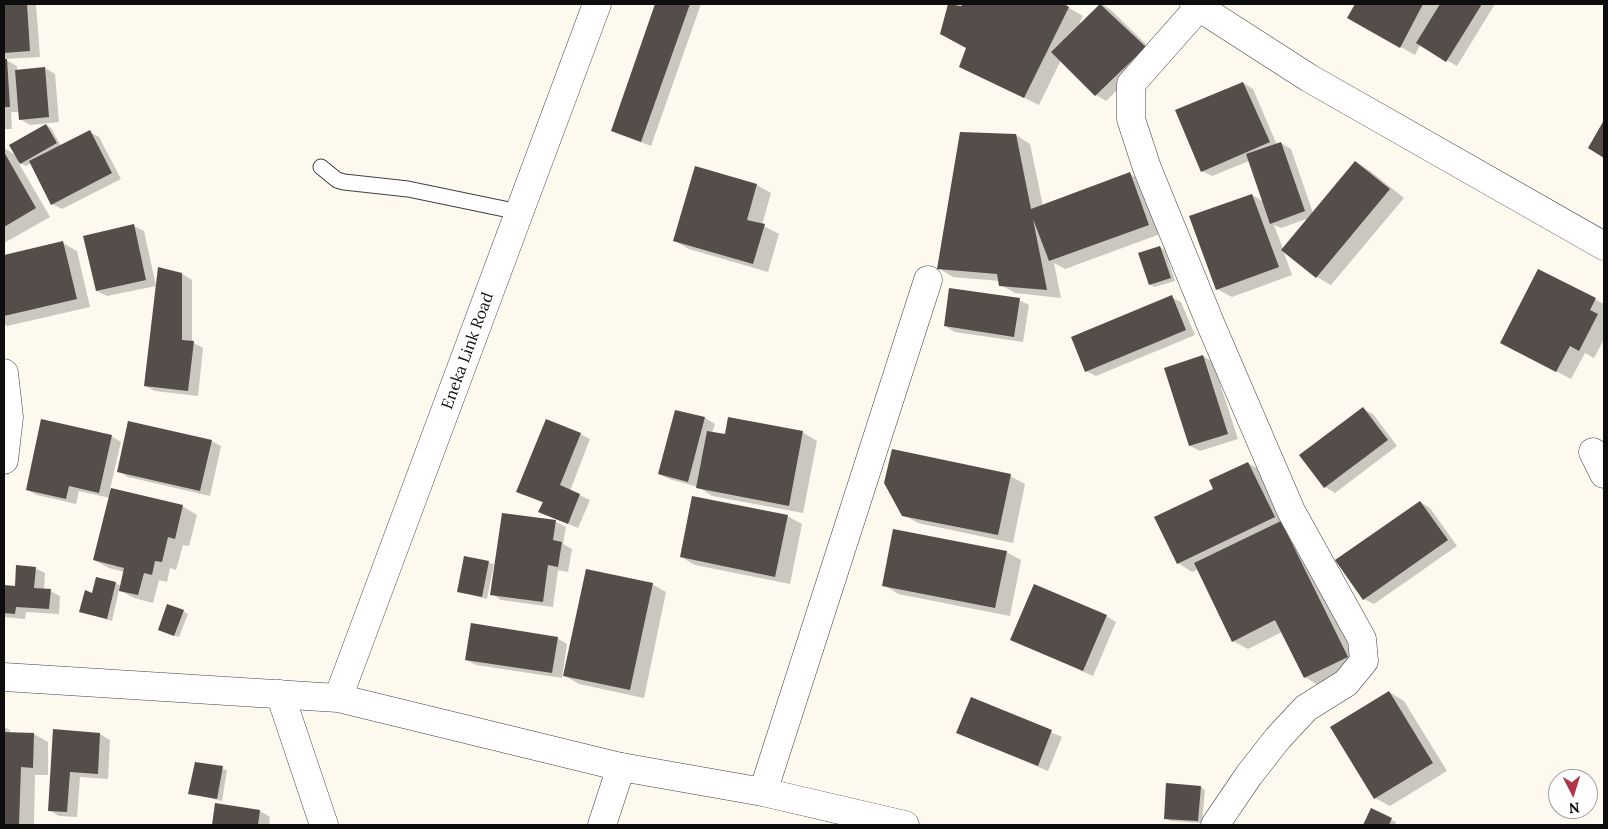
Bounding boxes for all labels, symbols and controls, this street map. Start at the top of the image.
street label: Eneka Link Road [438,290,498,412]
north arrow [1548,769,1598,819]
text: N [1568,799,1580,817]

